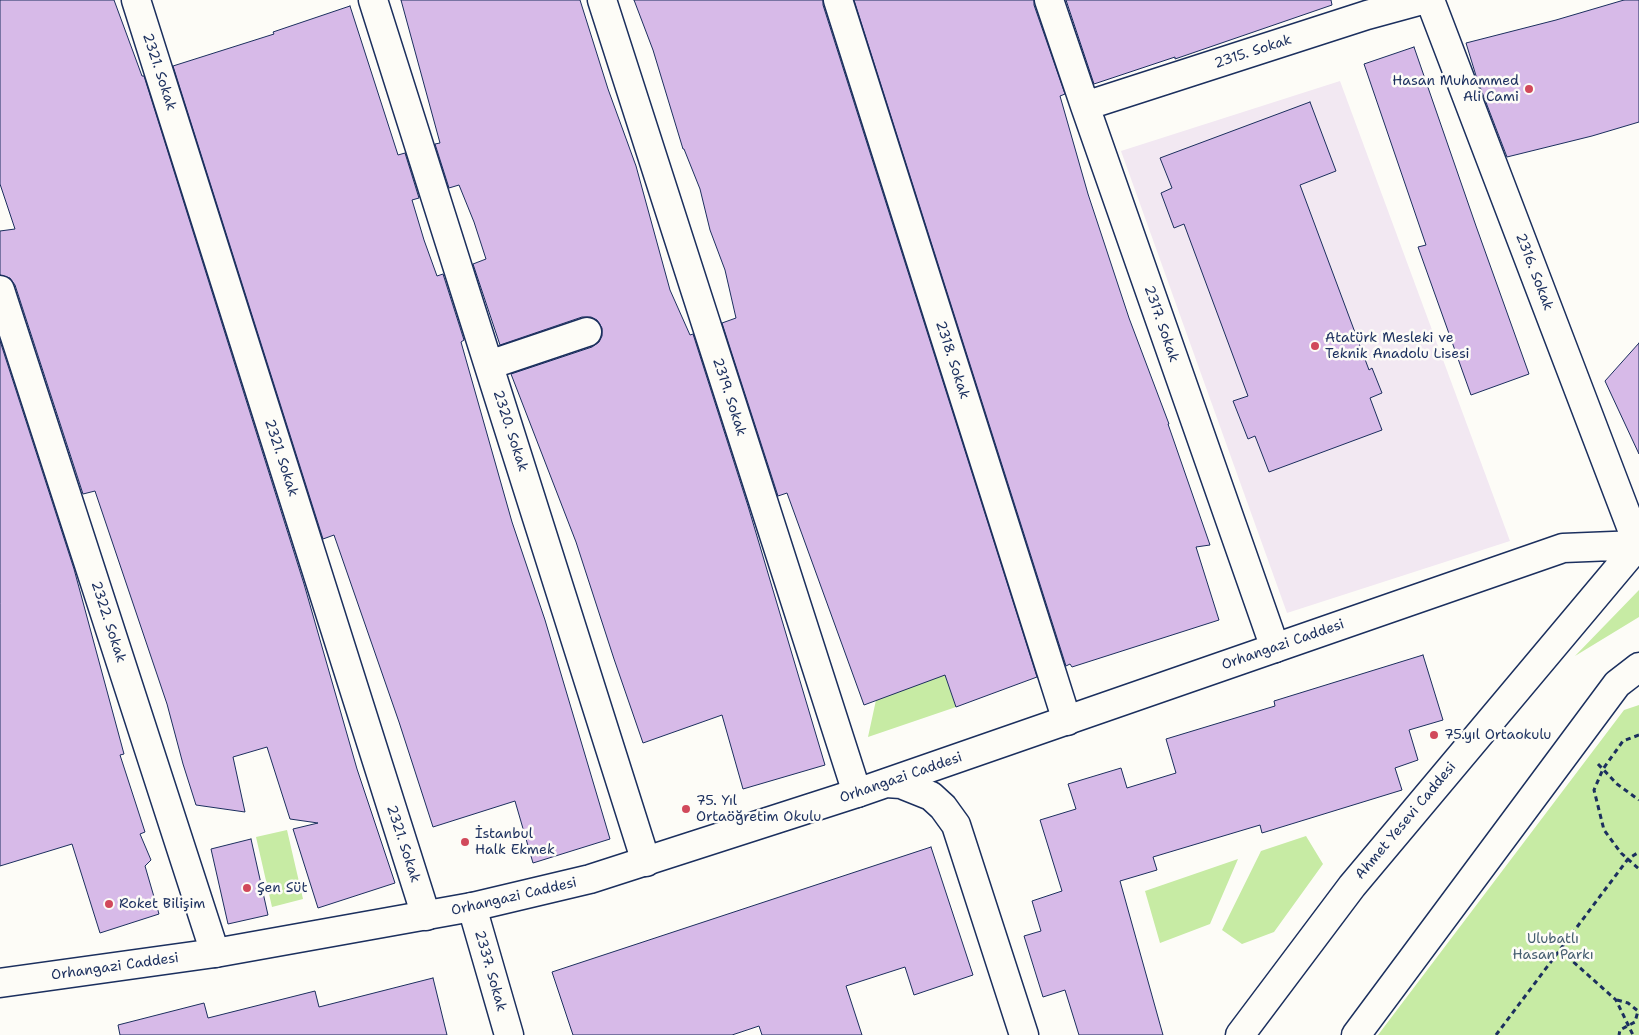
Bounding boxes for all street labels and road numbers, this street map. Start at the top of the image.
street label: 2321. Sokak [139,31,179,113]
street label: 2315. Sokak [1212,32,1294,72]
street label: 2316. Sokak [1512,231,1556,313]
street label: 2317. Sokak [1140,283,1182,365]
street label: 2318. Sokak [931,319,973,401]
street label: 2319. Sokak [708,356,750,438]
street label: 2320. Sokak [489,388,531,474]
street label: 2321. Sokak [261,417,301,499]
street label: 2322. Sokak [87,579,129,665]
street label: Orhangazi Caddesi [1219,616,1347,674]
street label: Orhangazi Caddesi [837,749,965,807]
street label: Ahmet Yesevi Caddesi [1352,759,1460,883]
street label: 2321. Sokak [383,803,423,885]
street label: Orhangazi Caddesi [449,874,579,920]
street label: 2337. Sokak [470,929,510,1013]
street label: Orhangazi Caddesi [50,950,180,984]

